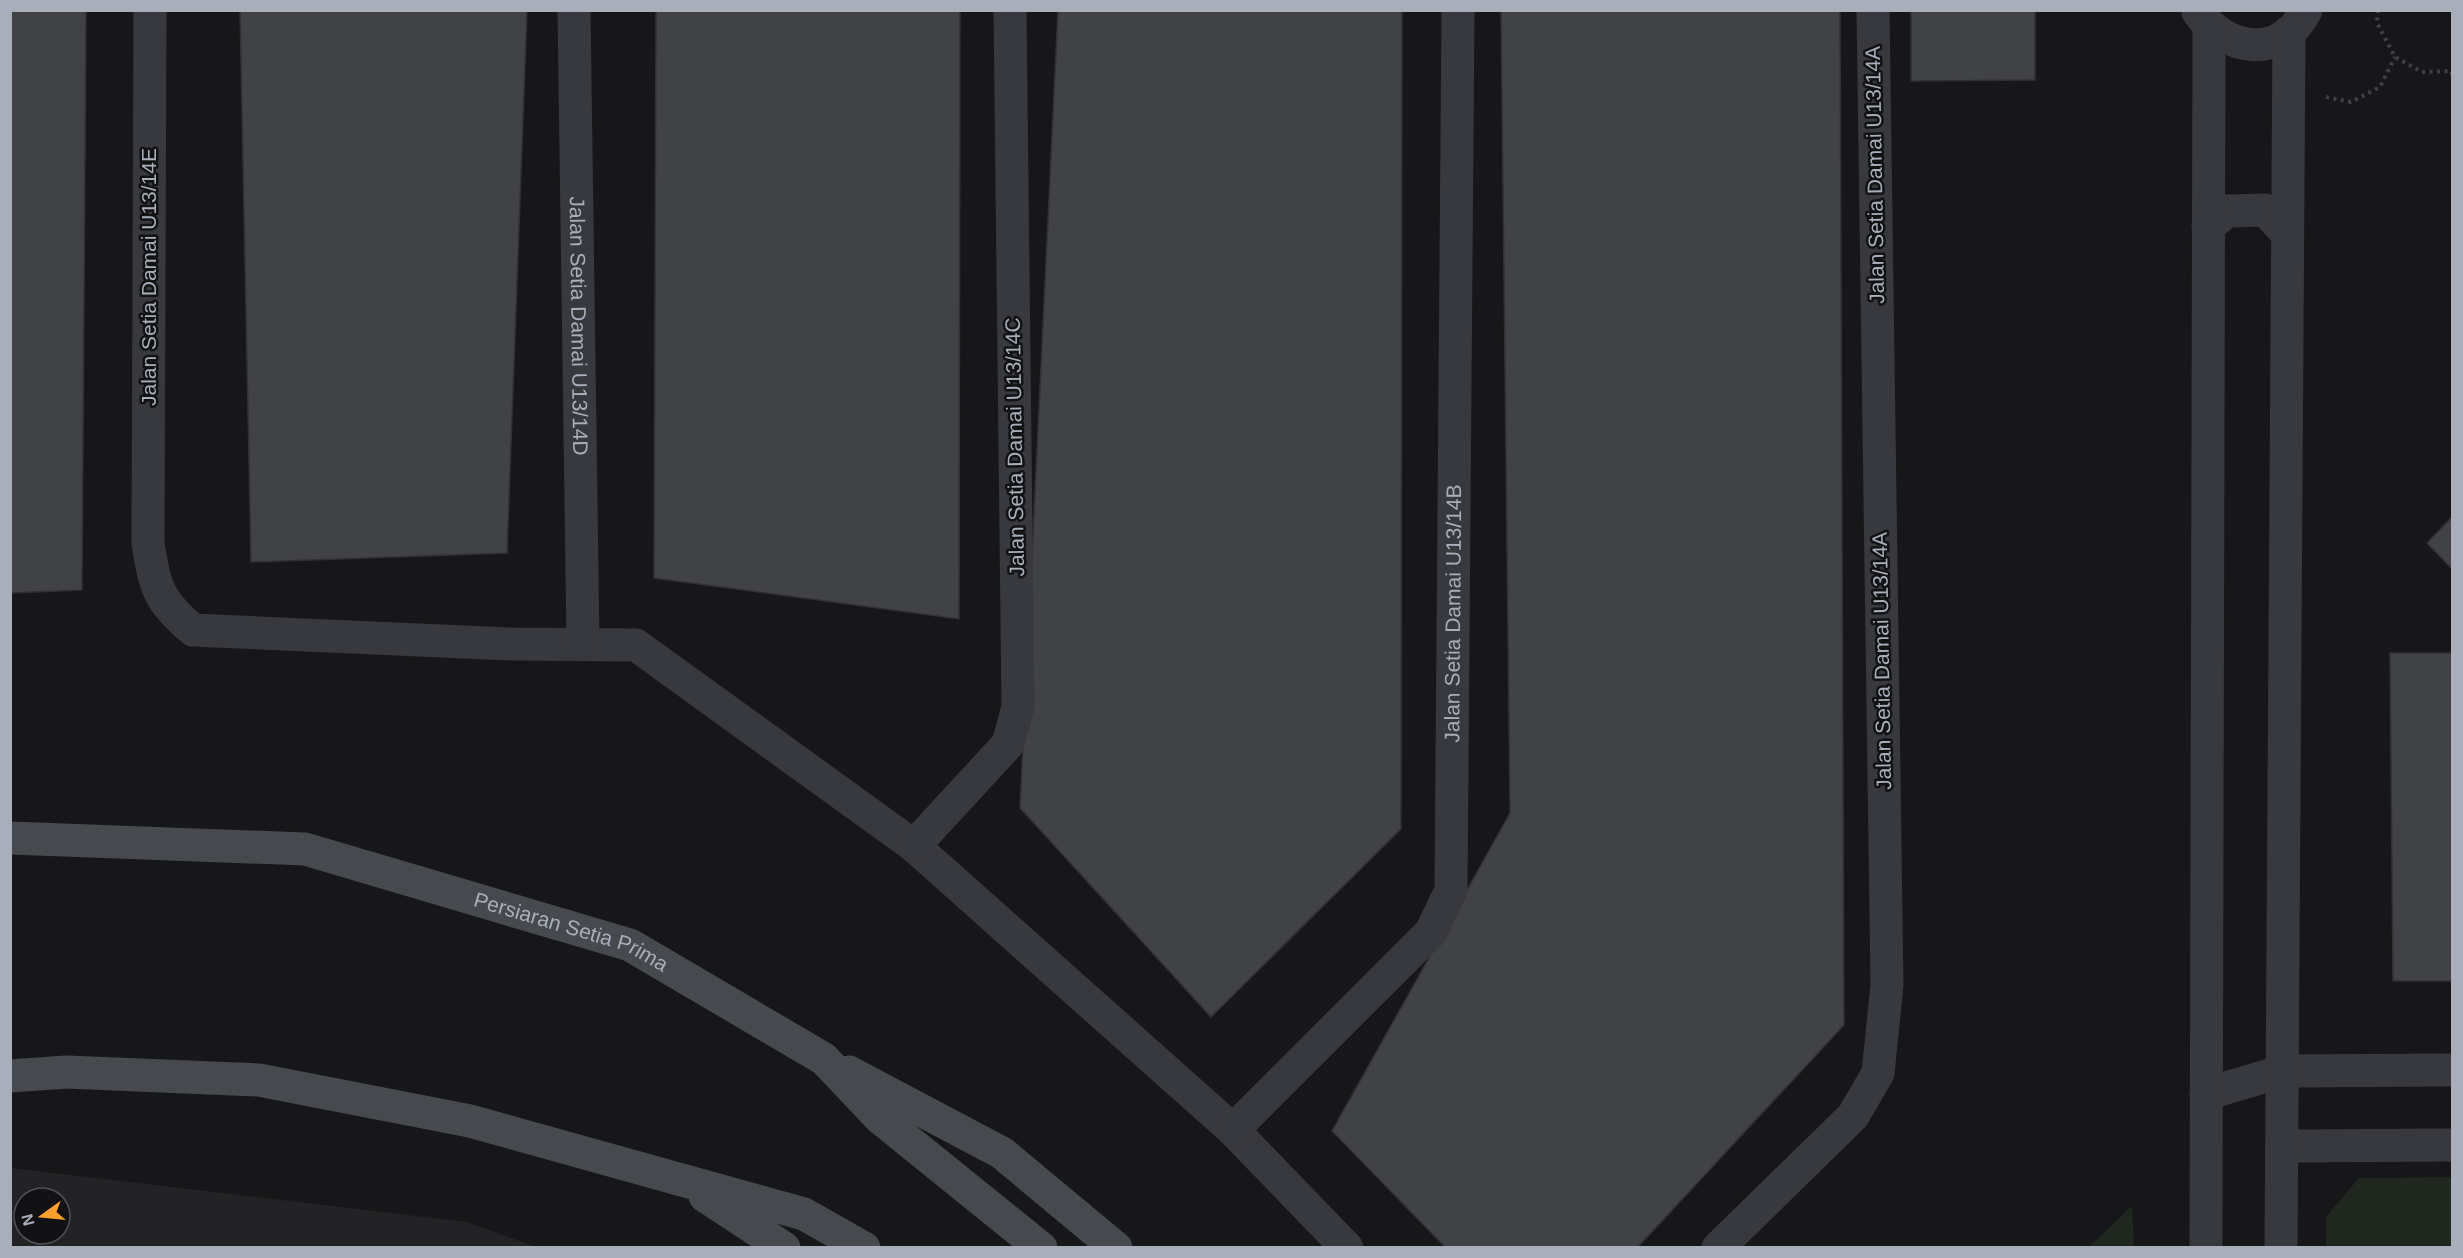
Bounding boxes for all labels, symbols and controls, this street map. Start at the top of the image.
street label: Jalan Setia Damai U13/14A [1861,46,1888,304]
street label: Jalan Setia Damai U13/14E [137,148,160,406]
street label: Jalan Setia Damai U13/14D [566,196,592,456]
street label: Jalan Setia Damai U13/14C [1001,317,1028,577]
street label: Jalan Setia Damai U13/14B [1440,484,1465,743]
street label: Jalan Setia Damai U13/14A [1868,532,1895,790]
street label: Persiaran Setia Prima [471,888,673,976]
north arrow [12,1186,72,1246]
text: N [18,1212,38,1228]

